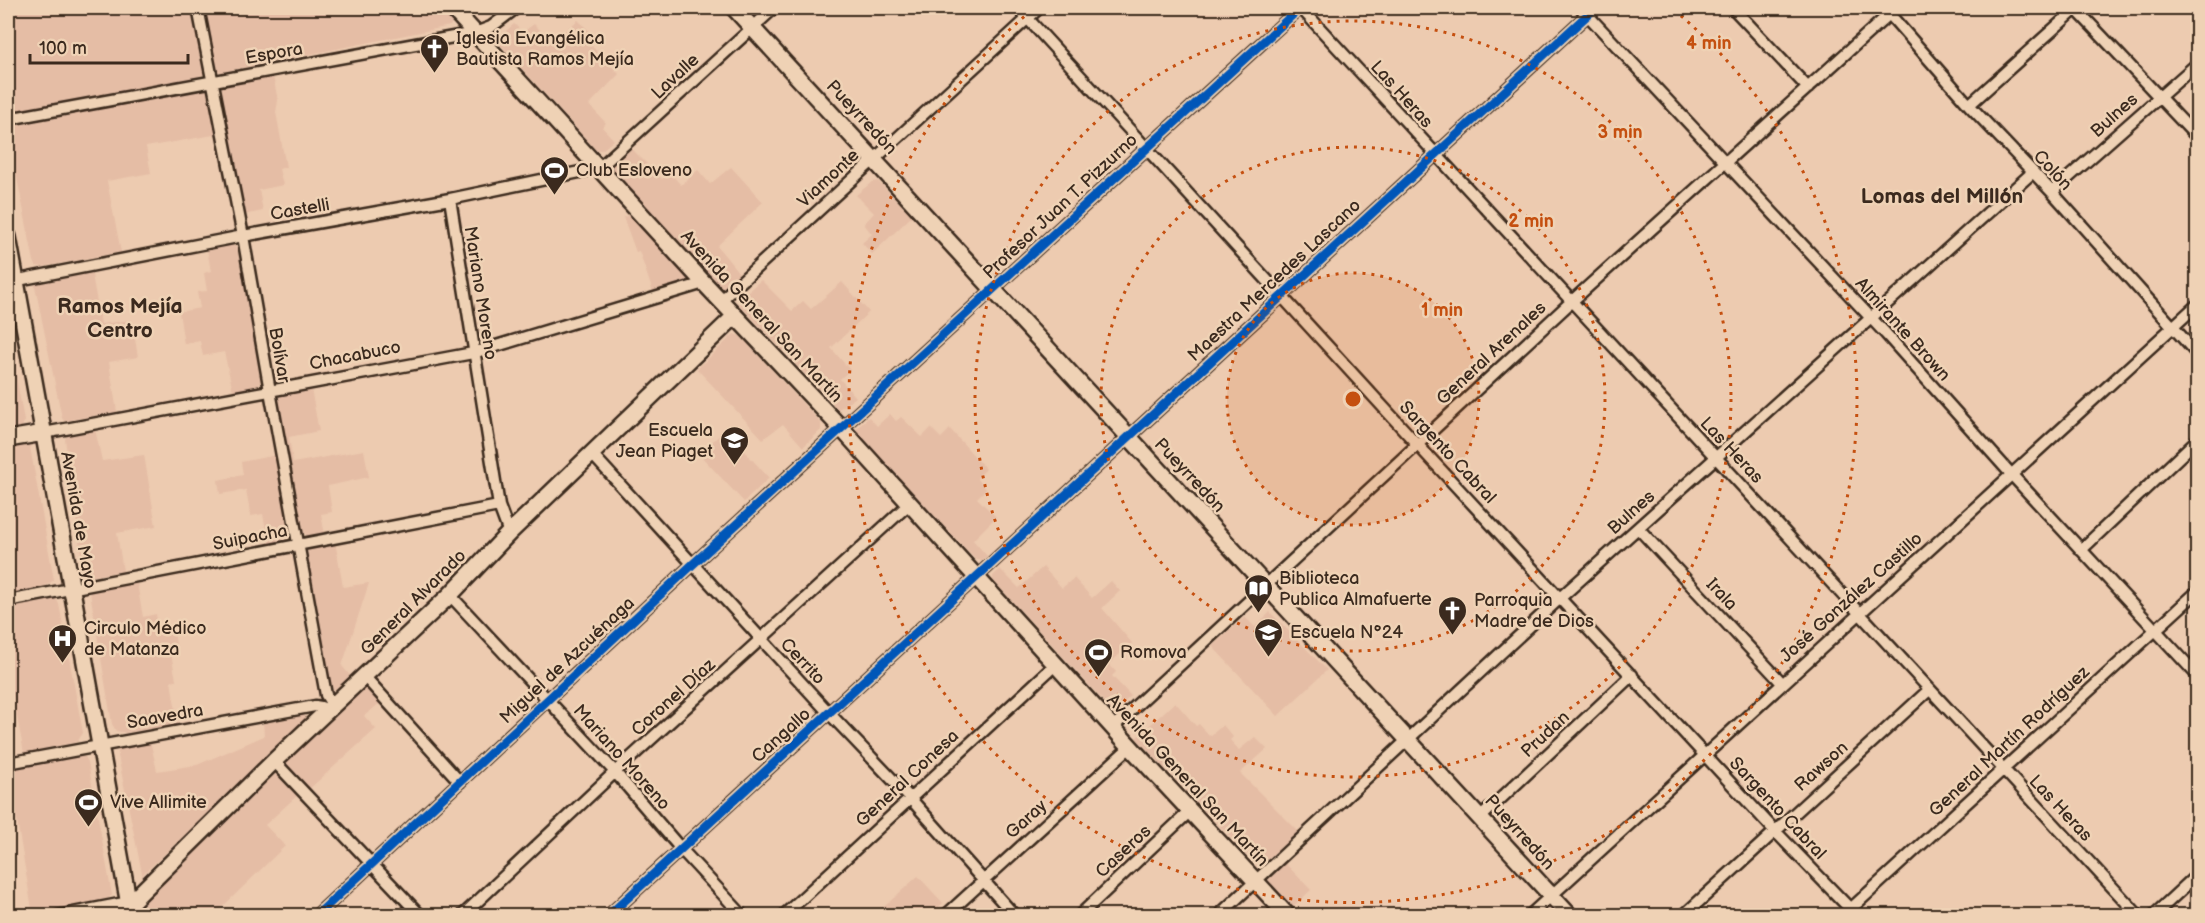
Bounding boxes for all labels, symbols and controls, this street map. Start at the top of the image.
scale bar [30,27,188,65]
place label: Iglesia Evangélica Bautista Ramos Mejía [456,28,634,70]
church icon: Iglesia Evangélica Bautista Ramos Mejía [419,32,451,74]
text: 4 min [1686,33,1732,54]
text: 100 m [39,38,87,59]
street label: Espora [244,38,304,69]
street label: Lavalle [647,49,704,104]
street label: Las Heras [1366,57,1437,132]
street label: Pueyrredón [822,76,901,159]
street label: Bulnes [2086,89,2142,142]
text: 3 min [1597,122,1643,143]
street label: Profesor Juan T. Pizzurno [979,129,1142,283]
street label: Viamonte [793,144,864,212]
street label: Colón [2029,146,2076,195]
sports icon: Club Esloveno [539,154,571,196]
place label: Club Esloveno [576,160,692,181]
district label: Lomas del Millón [1861,184,2023,209]
street label: Castelli [269,194,331,225]
street label: Maestra Mercedes Lascano [1184,195,1365,366]
text: 2 min [1508,211,1554,232]
street label: Mariano Moreno [460,225,501,361]
street label: Avenida General San Martín [676,226,847,407]
street label: Almirante Brown [1851,273,1955,385]
district label: Ramos Mejía Centro [57,294,183,343]
street label: General Arenales [1432,297,1550,409]
text: 1 min [1421,300,1463,321]
street label: Bolívar [264,326,295,385]
street label: Chacabuco [308,336,402,375]
centre of rings [1343,389,1363,409]
street label: Sargento Cabral [1395,397,1500,508]
street label: Las Heras [1696,413,1768,488]
place label: Escuela Jean Piaget [616,420,713,462]
school or university icon: Escuela Jean Piaget [718,424,750,466]
street label: Pueyrredón [1150,434,1229,517]
street label: Avenida de Mayo [56,450,101,590]
street label: Bulnes [1603,486,1659,539]
street label: Suipacha [211,520,289,555]
street label: José González Castillo [1776,528,1927,667]
street label: General Alvarado [356,545,471,660]
place label: Biblioteca Publica Almafuerte [1279,568,1432,610]
library icon: Biblioteca Publica Almafuerte [1242,572,1274,614]
street label: Irala [1702,574,1742,615]
place label: Parroquia Madre de Dios [1474,590,1594,632]
street label: Miguel de Azcuénaga [496,593,639,728]
church icon: Parroquia Madre de Dios [1437,594,1469,636]
school or university icon: Escuela N°24 [1253,616,1285,658]
place label: Circulo Médico de Matanza [84,618,206,660]
hospital icon: Circulo Médico de Matanza [47,622,79,664]
place label: Escuela N°24 [1290,622,1403,643]
street label: Cerrito [776,634,829,689]
sports icon: Romova [1083,636,1115,678]
place label: Romova [1120,642,1187,663]
street label: Coronel Díaz [627,654,720,740]
street label: General Martín Rodríguez [1925,661,2094,821]
street label: Avenida General San Martín [1102,690,1273,871]
street label: Saavedra [125,699,205,734]
street label: Mariano Moreno [569,700,675,814]
street label: Cangallo [748,704,815,767]
street label: Prudan [1517,707,1574,762]
street label: General Conesa [851,725,963,831]
street label: Rawson [1790,737,1852,796]
street label: Sargento Cabral [1725,753,1830,864]
street label: Las Heras [2025,771,2097,846]
sports icon: Vive Allimite [73,786,105,828]
street label: Pueyrredón [1480,790,1559,874]
place label: Vive Allimite [110,792,207,813]
street label: Garay [1001,795,1052,843]
street label: Caseros [1091,820,1155,882]

